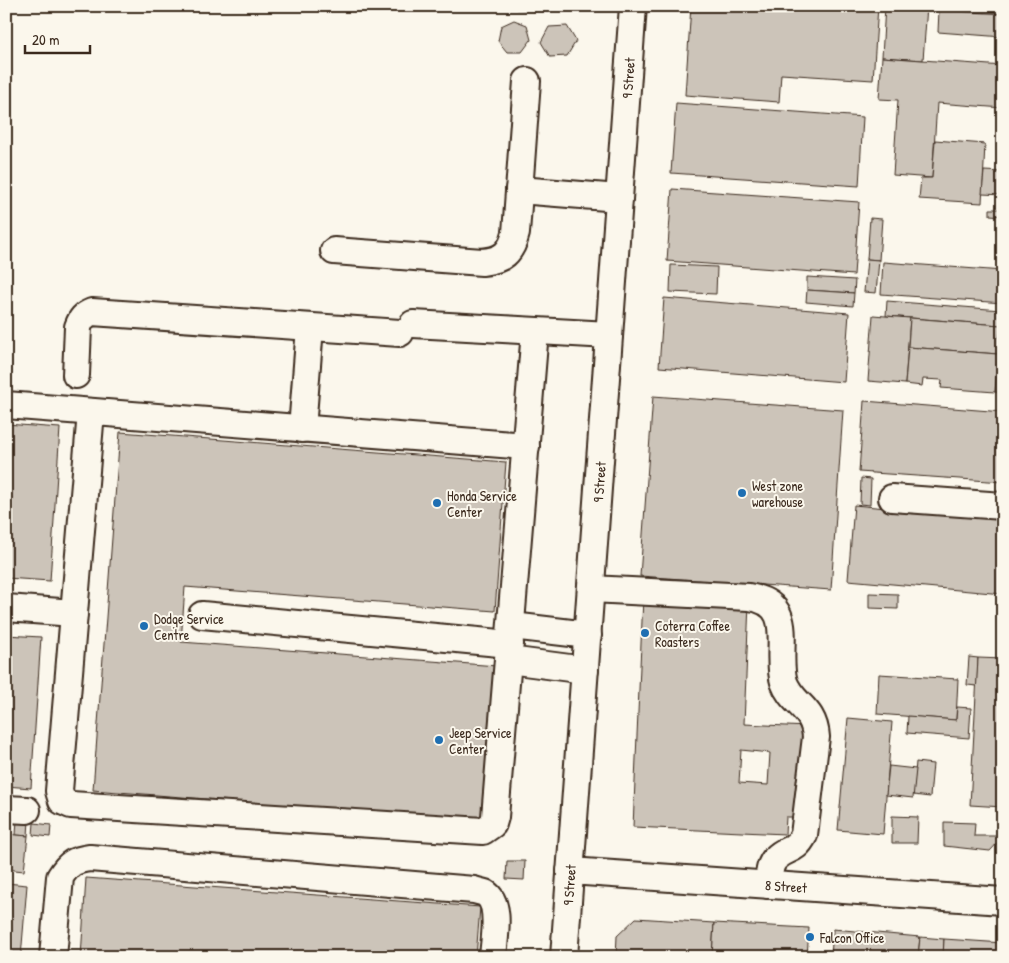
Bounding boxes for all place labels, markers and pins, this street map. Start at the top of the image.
place label: West zone warehouse [752,476,804,511]
place label: Honda Service Center [447,486,517,521]
marker: West zone warehouse [736,487,748,499]
marker: Honda Service Center [431,497,443,509]
place label: Dodge Service Centre [154,609,224,644]
place label: Coterra Coffee Roasters [655,616,730,651]
marker: Dodge Service Centre [138,620,150,632]
marker: Coterra Coffee Roasters [639,627,651,639]
place label: Jeep Service Center [449,723,512,758]
marker: Jeep Service Center [433,734,445,746]
place label: Falcon Office [819,928,885,947]
marker: Falcon Office [804,931,816,943]

